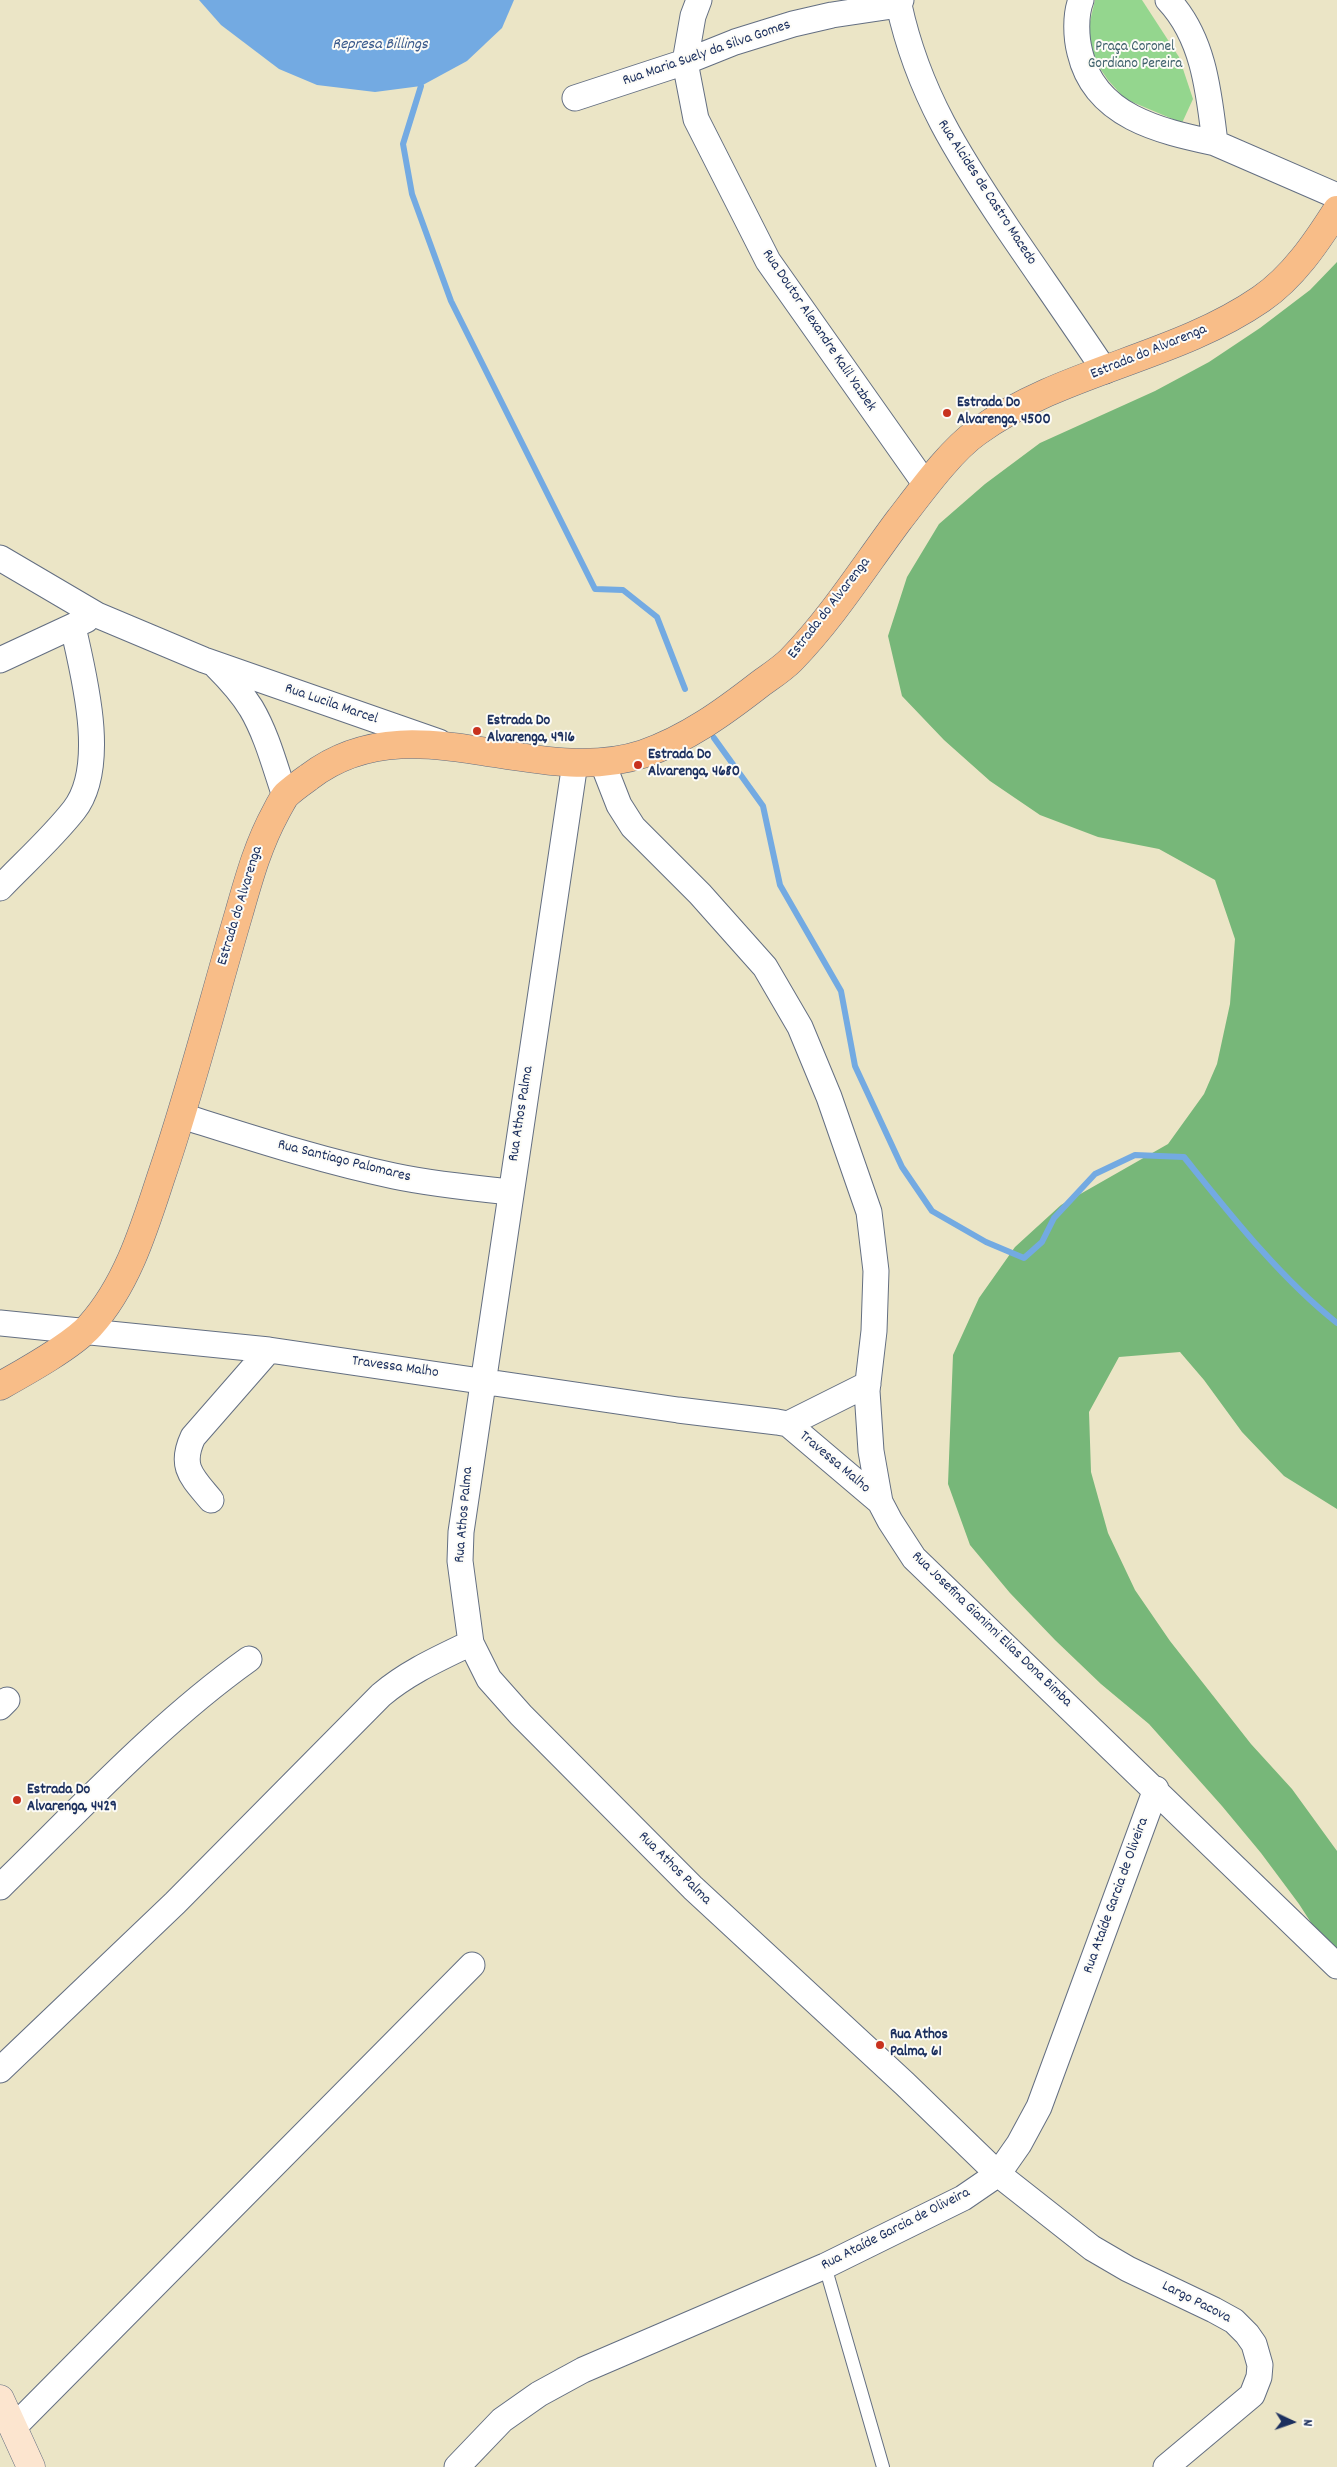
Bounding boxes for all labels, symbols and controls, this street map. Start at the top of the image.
street label: Rua Maria Suely da Silva Gomes [621,17,793,91]
water label: Represa Billings [332,36,428,56]
park label: Praça Coronel Gordiano Pereira [1088,39,1182,74]
street label: Rua Alcides de Castro Macedo [932,117,1040,269]
street label: Rua Doutor Alexandre Kalil Yazbek [757,247,879,415]
street label: Estrada do Alvarenga [1088,321,1210,385]
place label: Estrada Do Alvarenga, 4500 [957,395,1051,430]
marker: Estrada Do Alvarenga, 4500 [941,407,953,419]
street label: Estrada do Alvarenga [785,555,875,663]
street label: Rua Lucila Marcel [282,681,380,729]
place label: Estrada Do Alvarenga, 4916 [487,713,575,748]
marker: Estrada Do Alvarenga, 4916 [471,725,483,737]
place label: Estrada Do Alvarenga, 4680 [648,747,740,782]
marker: Estrada Do Alvarenga, 4680 [632,759,644,771]
street label: Estrada do Alvarenga [214,844,268,968]
street label: Rua Athos Palma [506,1065,538,1163]
street label: Rua Santiago Palomares [275,1137,413,1187]
street label: Travessa Malho [350,1353,440,1383]
street label: Travessa Malho [795,1428,873,1498]
street label: Rua Athos Palma [452,1466,478,1564]
street label: Rua Josefina Gianinni Elias Dona Bimba [907,1548,1075,1712]
place label: Estrada Do Alvarenga, 4429 [27,1782,117,1817]
marker: Estrada Do Alvarenga, 4429 [11,1794,23,1806]
street label: Rua Ataíde Garcia de Oliveira [1080,1816,1154,1976]
street label: Rua Athos Palma [634,1829,714,1909]
place label: Rua Athos Palma, 61 [890,2027,948,2062]
marker: Rua Athos Palma, 61 [874,2039,886,2051]
street label: Rua Ataíde Garcia de Oliveira [819,2185,973,2275]
street label: Largo Pacova [1158,2278,1234,2328]
north arrow [1267,2397,1317,2447]
text: N [1297,2419,1317,2427]

